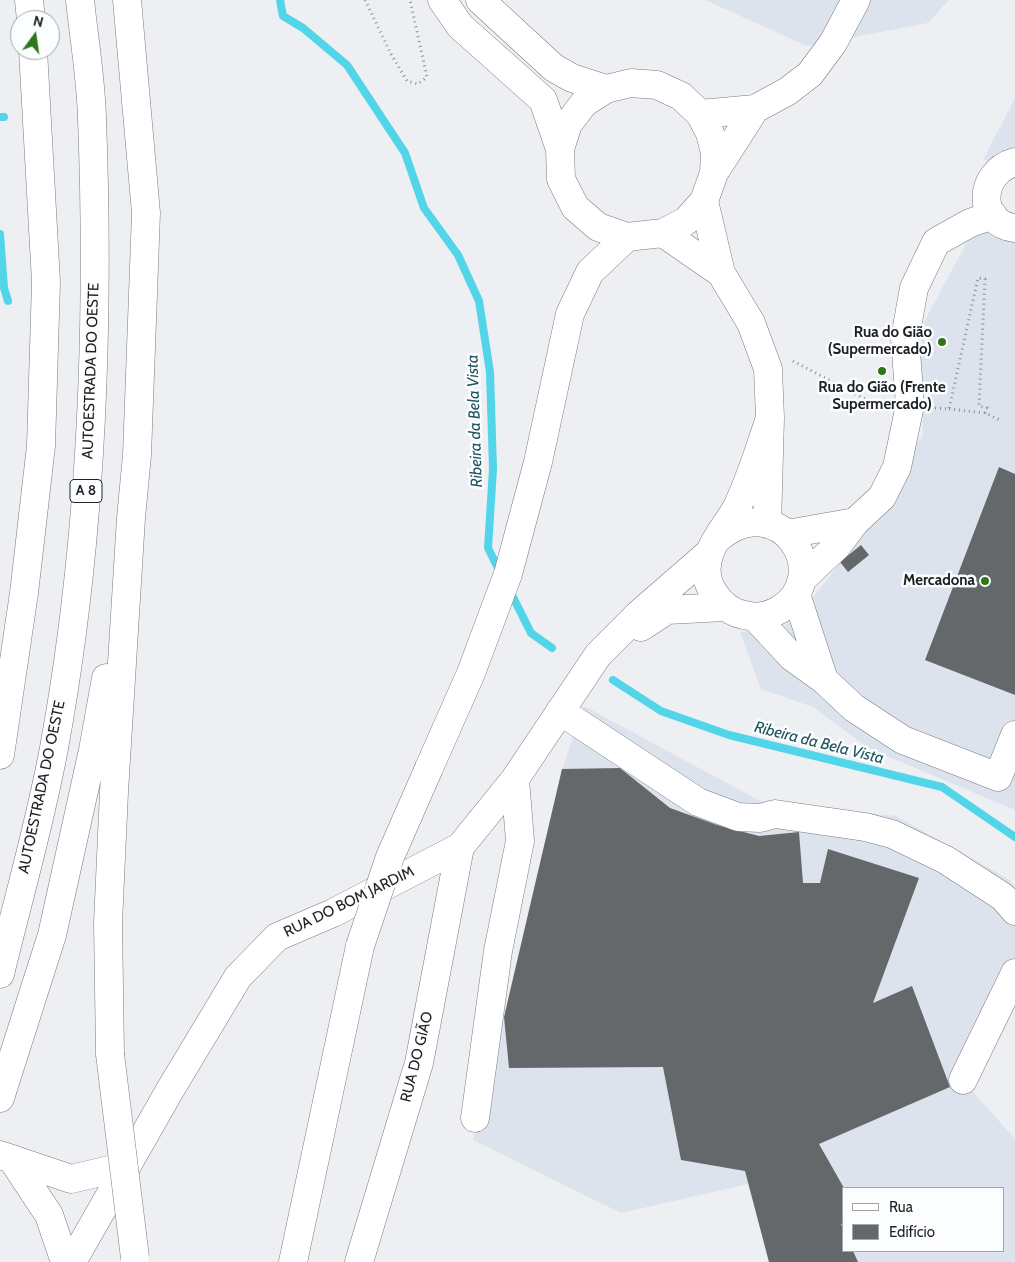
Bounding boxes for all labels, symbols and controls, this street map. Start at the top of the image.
north arrow [10,10,60,60]
text: N [31,11,45,31]
street label: AUTOESTRADA DO OESTE [79,282,103,460]
place label: Rua do Gião (Supermercado) [828,324,932,359]
marker: Rua do Gião (Supermercado) [936,336,948,348]
water label: Ribeira da Bela Vista [463,354,487,488]
marker: Rua do Gião (Frente Supermercado) [876,365,888,377]
place label: Rua do Gião (Frente Supermercado) [818,379,946,414]
road number: A 8 [70,480,102,502]
place label: Mercadona [903,572,975,590]
marker: Mercadona [979,575,991,587]
street label: AUTOESTRADA DO OESTE [15,699,69,875]
water label: Ribeira da Bela Vista [752,718,886,768]
street label: RUA DO BOM JARDIM [281,863,417,941]
street label: RUA DO GIÃO [397,1010,437,1104]
legend [842,1187,1005,1252]
text: Rua [889,1198,913,1216]
text: Edifício [889,1223,935,1241]

